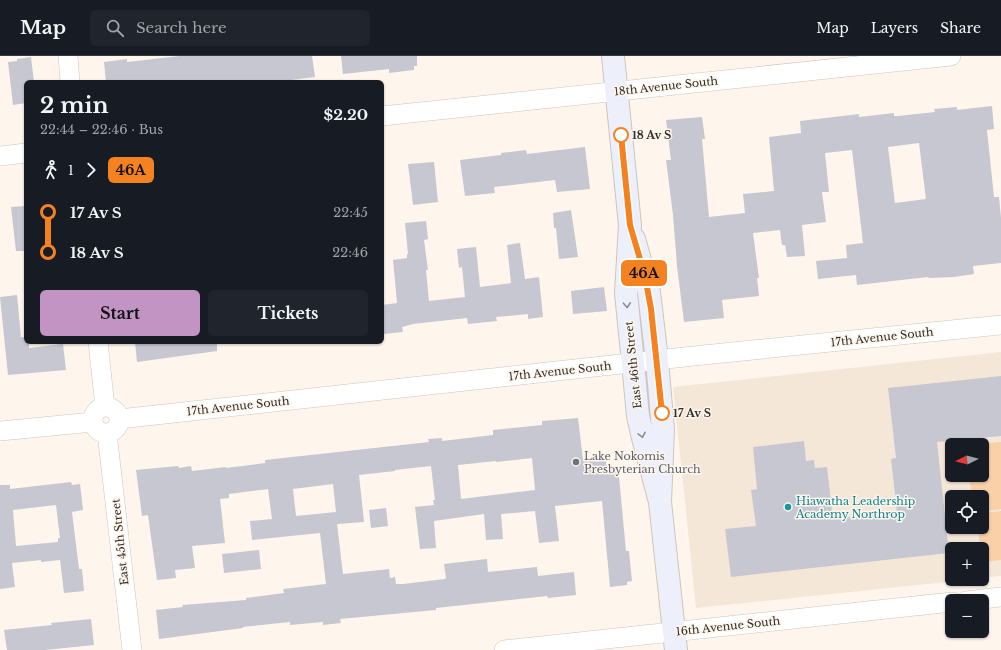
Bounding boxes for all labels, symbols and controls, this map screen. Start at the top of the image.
search box [90,10,370,46]
text: Map [20,16,66,39]
icon: search [104,17,126,39]
text: Search here [136,18,227,37]
text: Map [816,19,849,37]
text: Layers [871,19,918,37]
text: Share [940,19,981,37]
street label: 18th Avenue South [613,74,719,98]
text: 2 min [40,92,108,119]
text: $2.20 [324,105,368,124]
text: 22:44 – 22:46 · Bus [40,121,163,138]
marker: 18 Av S [613,127,629,143]
place label: 18 Av S [632,128,671,142]
icon: walk [40,159,62,181]
icon: forward [80,159,102,181]
text: 46A [116,161,146,179]
text: 1 [68,162,74,179]
text: 17 Av S [70,203,122,222]
text: 22:45 [333,204,368,221]
text: 18 Av S [70,243,124,262]
text: 22:46 [332,244,368,261]
line badge: 46A [621,260,667,286]
text: 46A [629,264,659,282]
button: Start [40,290,200,336]
button: Tickets [208,290,368,336]
one-way arrow [622,302,631,309]
street label: East 46th Street [621,320,645,409]
street label: 17th Avenue South [830,325,935,349]
street label: 17th Avenue South [508,359,613,383]
street label: 17th Avenue South [186,394,291,418]
marker: 17 Av S [654,405,670,421]
place label: 17 Av S [673,406,711,420]
one-way arrow [637,431,646,438]
north arrow [945,438,989,482]
map controls [945,438,989,638]
place label: Lake Nokomis Presbyterian Church [584,449,701,476]
marker: Lake Nokomis Presbyterian Church [571,457,581,467]
button: locate [945,490,989,534]
place label: Hiawatha Leadership Academy Northrop [795,494,915,521]
street label: East 45th Street [108,497,132,586]
marker: Hiawatha Leadership Academy Northrop [783,502,793,512]
button: + [945,542,989,586]
button: − [945,594,989,638]
street label: 16th Avenue South [675,614,781,638]

